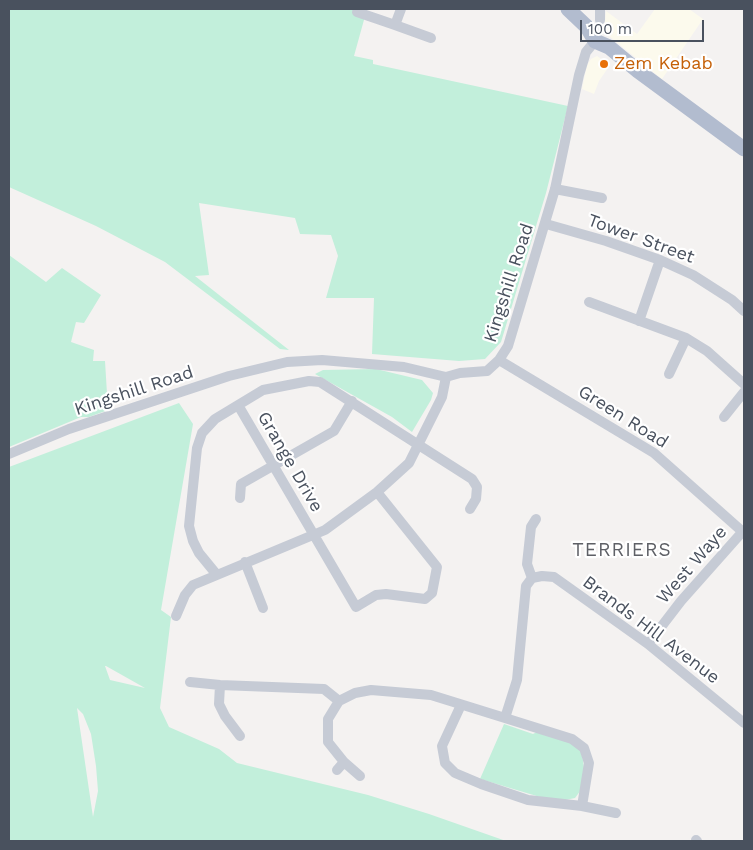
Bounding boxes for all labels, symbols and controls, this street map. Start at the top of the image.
scale bar [583,10,707,42]
text: 100 m [588,20,632,38]
place label: Zem Kebab [614,53,713,75]
marker: Zem Kebab [598,58,610,70]
street label: Tower Street [585,210,697,268]
street label: Kingshill Road [480,221,538,345]
street label: Kingshill Road [72,362,196,420]
street label: Green Road [574,381,672,453]
street label: Grange Drive [253,408,327,516]
street label: West Waye [652,522,732,608]
district label: TERRIERS [571,539,673,561]
street label: Brands Hill Avenue [578,571,724,689]

